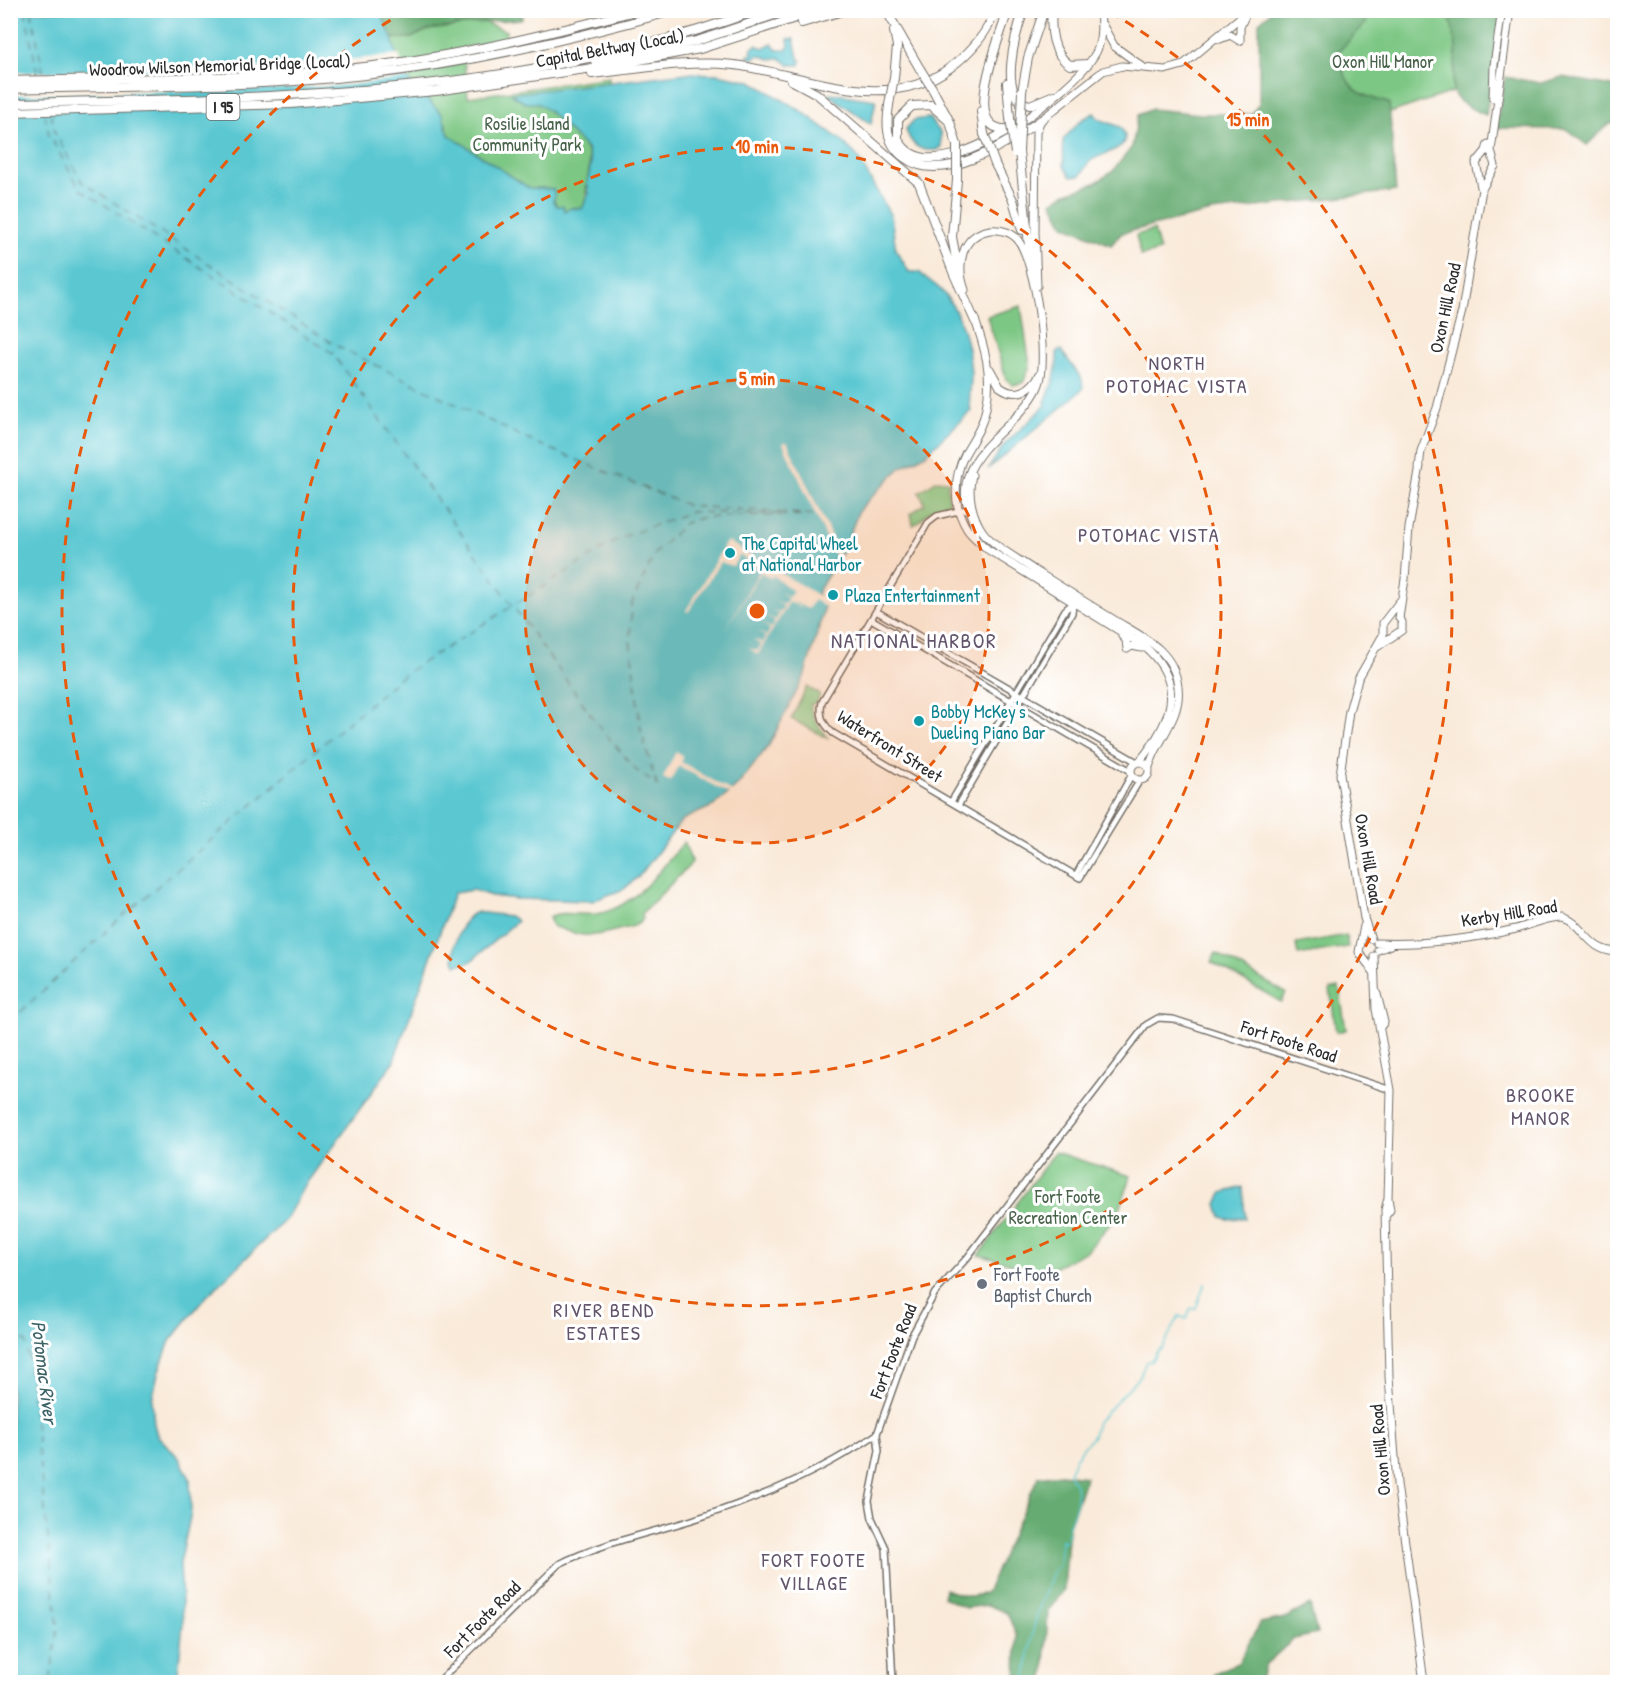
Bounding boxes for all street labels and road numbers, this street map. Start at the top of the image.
street label: Capital Beltway (Local) [534,23,686,73]
street label: Woodrow Wilson Memorial Bridge (Local) [89,48,351,82]
road number: I 95 [206,94,240,120]
street label: Oxon Hill Road [1423,261,1467,355]
street label: Waterfront Street [833,704,948,789]
street label: Oxon Hill Road [1349,812,1389,906]
street label: Kerby Hill Road [1459,893,1559,933]
street label: Fort Foote Road [1237,1013,1340,1068]
street label: Fort Foote Road [863,1300,923,1403]
street label: Oxon Hill Road [1364,1403,1396,1497]
street label: Fort Foote Road [437,1575,526,1664]

